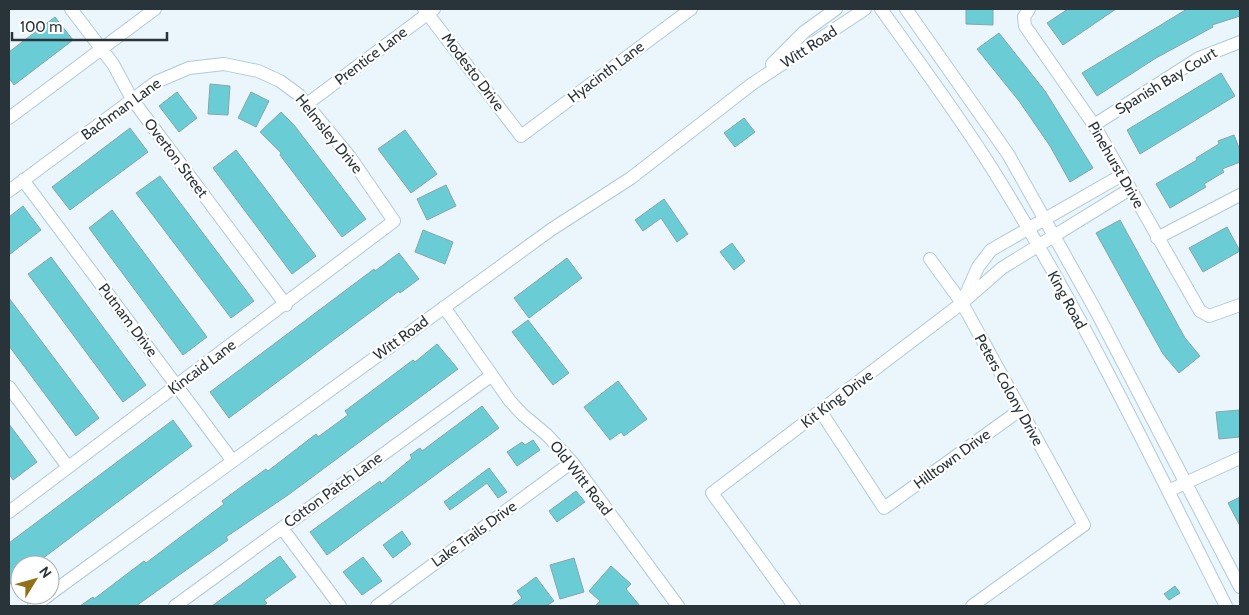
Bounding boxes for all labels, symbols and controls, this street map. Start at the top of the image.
scale bar [12,10,168,42]
text: 100 m [20,18,62,36]
street label: Witt Road [778,22,840,72]
street label: Prentice Lane [331,23,411,89]
street label: Modesto Drive [438,30,508,115]
street label: Hyacinth Lane [564,37,648,106]
street label: Spanish Bay Court [1112,44,1220,118]
street label: Bachman Lane [78,74,165,144]
street label: Helmsley Drive [292,91,367,177]
street label: Overton Street [140,115,212,201]
street label: Pinehurst Drive [1084,119,1148,212]
street label: King Road [1044,268,1090,332]
street label: Putnam Drive [95,280,162,360]
street label: Witt Road [370,312,432,364]
street label: Peters Colony Drive [971,331,1047,449]
street label: Kincaid Lane [165,336,240,398]
street label: Kit King Drive [797,366,877,432]
street label: Hilltown Drive [910,425,994,493]
street label: Old Witt Road [546,437,616,519]
street label: Cotton Patch Lane [280,448,386,532]
street label: Lake Trails Drive [428,497,520,571]
north arrow [10,555,60,605]
text: N [35,563,56,582]

